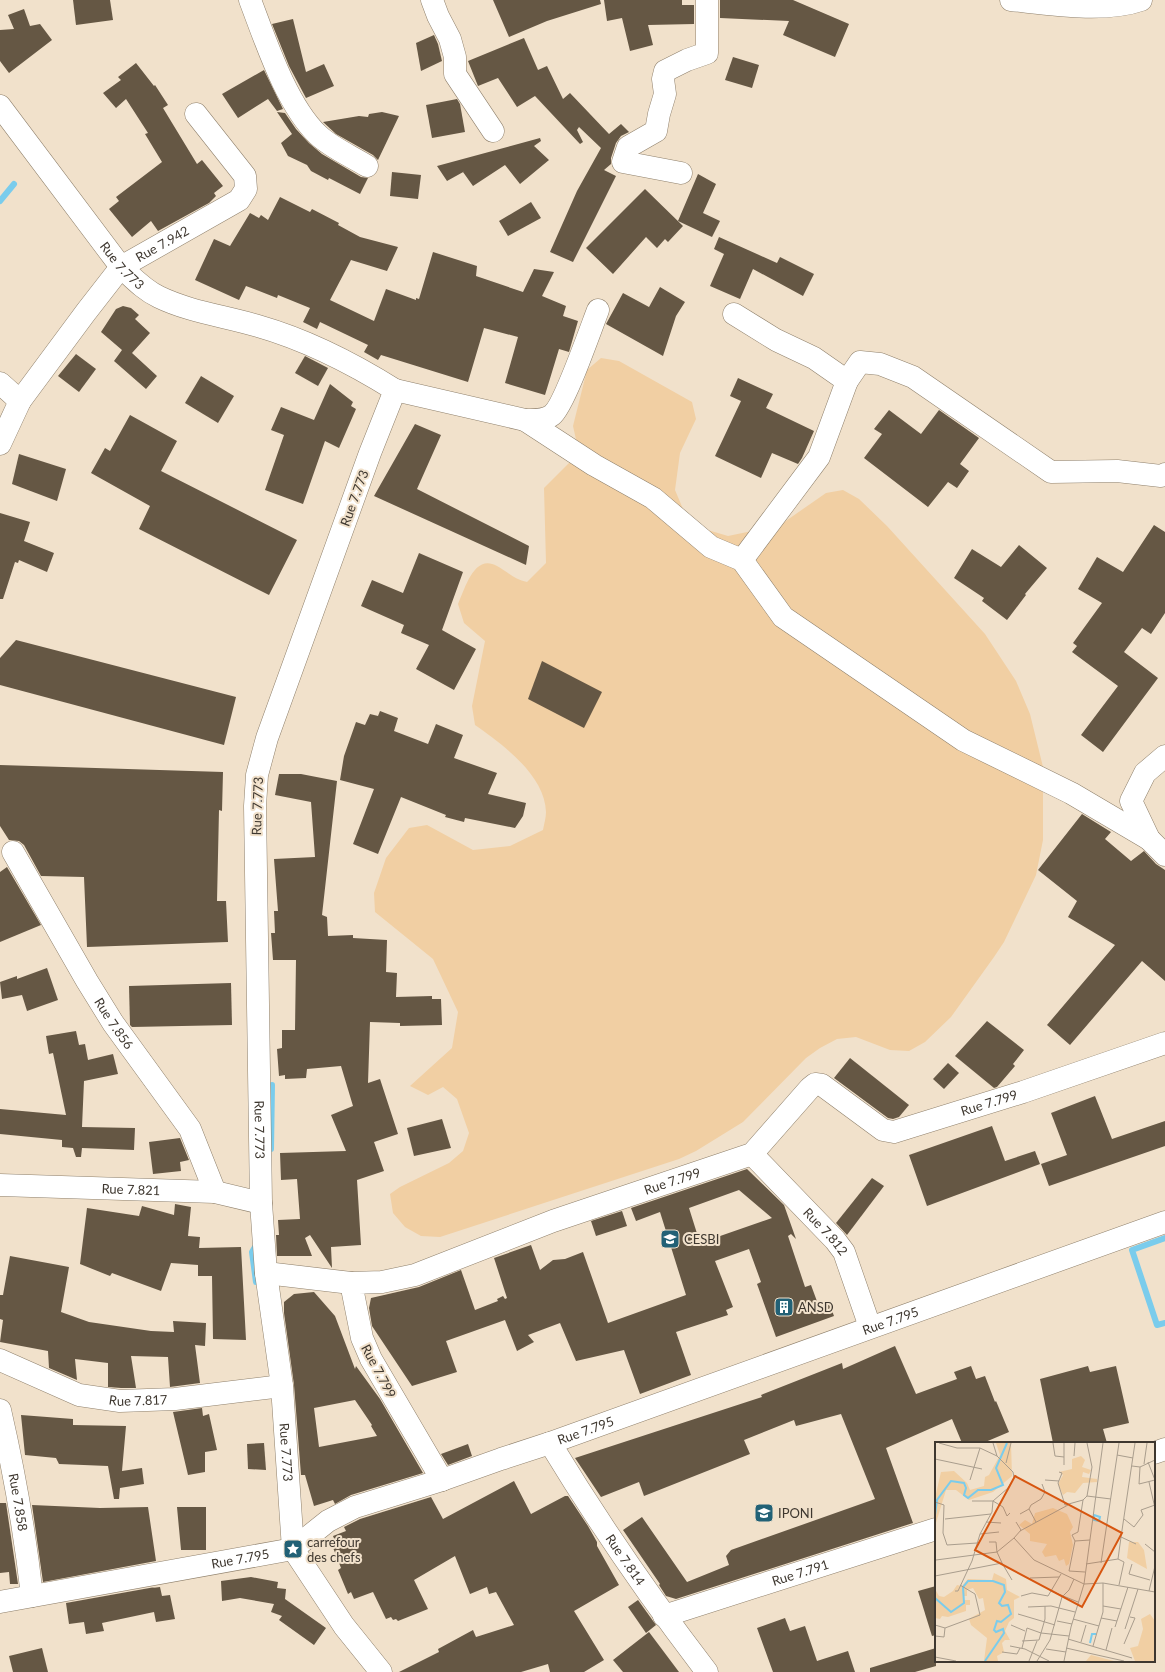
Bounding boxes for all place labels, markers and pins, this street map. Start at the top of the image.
school or university icon: CESBI [659,1228,681,1250]
place label: CESBI [684,1231,719,1247]
building icon: ANSD [773,1296,795,1318]
place label: ANSD [798,1299,834,1315]
school or university icon: IPONI [753,1502,775,1524]
place label: IPONI [778,1505,813,1521]
place label: carrefour des chefs [307,1534,361,1565]
place icon: carrefour des chefs [282,1538,304,1560]

